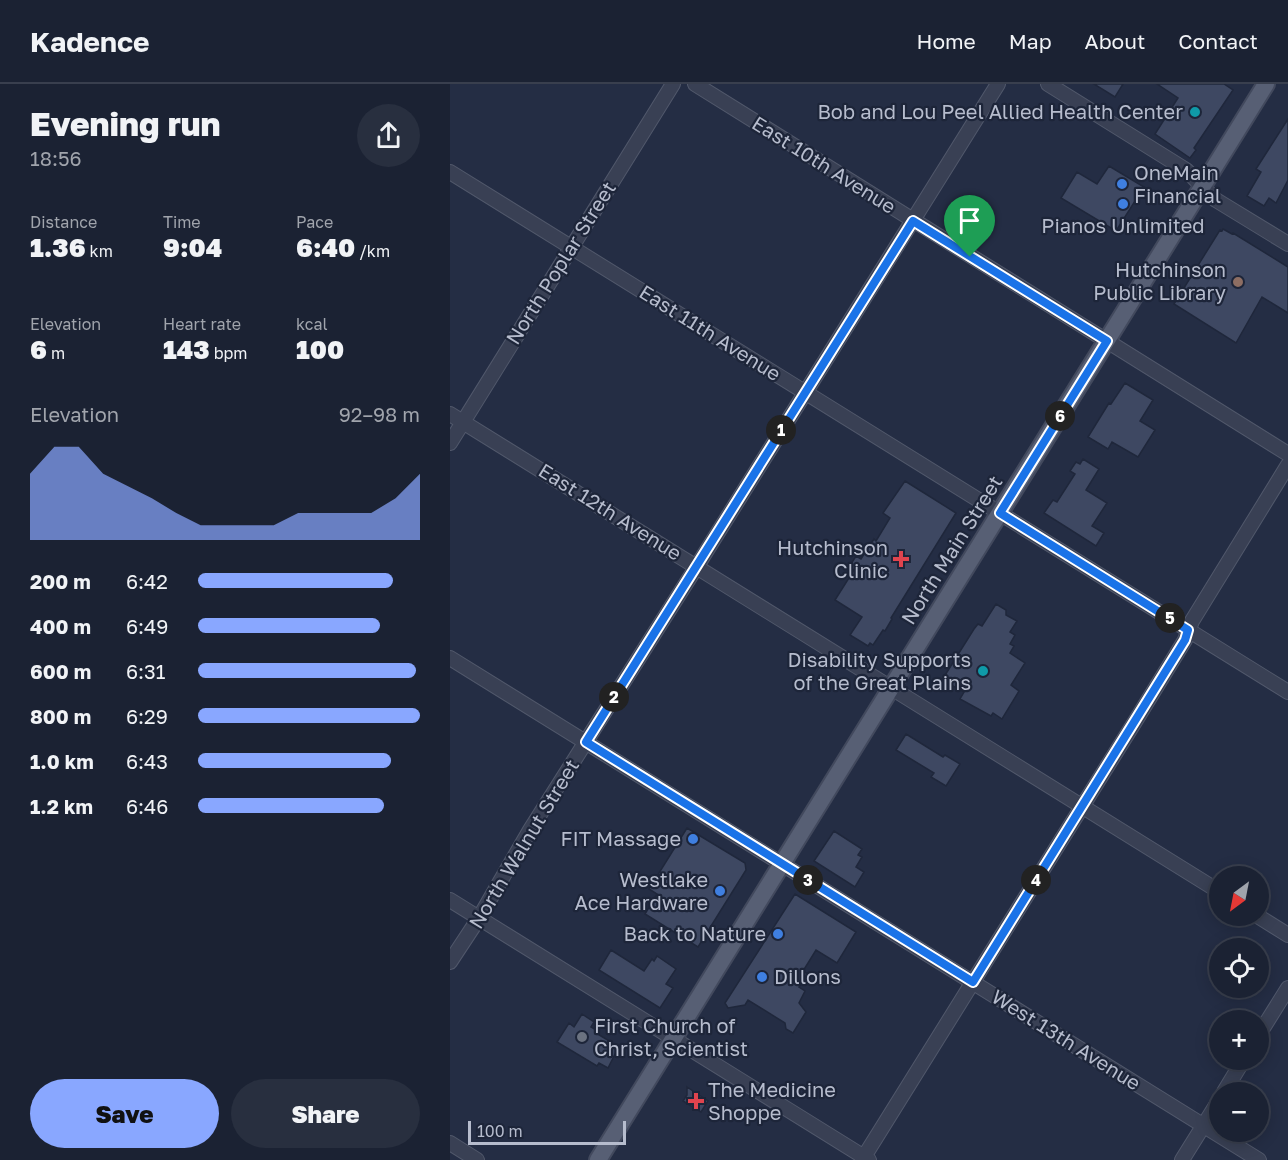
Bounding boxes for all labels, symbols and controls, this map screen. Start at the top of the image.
text: Kadence [30,25,150,58]
text: Home [916,28,976,54]
text: Map [1009,28,1052,54]
text: About [1085,28,1145,54]
text: Contact [1178,28,1258,54]
place label: Bob and Lou Peel Allied Health Center [817,99,1183,123]
text: Evening run [30,104,221,143]
button: share [357,104,420,167]
marker: Bob and Lou Peel Allied Health Center [1188,105,1202,119]
street label: East 10th Avenue [748,110,901,218]
text: 18:56 [30,146,82,170]
place label: OneMain Financial [1134,160,1221,207]
street label: North Poplar Street [500,177,620,348]
marker: OneMain Financial [1115,177,1129,191]
pin [944,195,995,257]
marker: Pianos Unlimited [1116,197,1130,211]
icon: arrive [953,204,986,237]
text: Distance [30,212,97,232]
text: Time [163,212,201,232]
text: Pace [296,212,333,232]
place label: Pianos Unlimited [1041,213,1205,237]
text: 1.36 [30,232,86,263]
text: 9:04 [163,232,222,263]
text: 6:40 [296,232,355,263]
text: km [86,241,113,261]
text: /km [355,241,390,261]
place label: Hutchinson Public Library [1093,257,1226,304]
marker: Hutchinson Public Library [1231,275,1245,289]
street label: East 11th Avenue [635,279,786,385]
text: Elevation [30,314,101,334]
text: Heart rate [163,314,241,334]
text: kcal [296,314,328,334]
text: 6 [30,334,47,365]
text: 143 [163,334,210,365]
text: 100 [296,334,344,365]
text: m [47,343,65,363]
text: bpm [210,343,247,363]
pin: 6 [1045,401,1075,431]
text: Elevation [30,402,119,426]
text: 92–98 m [339,402,420,426]
text: 6 [1055,406,1065,426]
pin: 1 [766,415,796,445]
text: 1 [777,420,785,440]
street label: East 12th Avenue [535,457,686,565]
street label: North Main Street [896,471,1007,628]
place label: Hutchinson Clinic [777,535,888,582]
marker: Hutchinson Clinic [892,550,910,568]
text: 200 m [30,569,91,593]
text: 6:42 [126,569,168,593]
pin: 5 [1155,603,1185,633]
text: 5 [1165,608,1175,628]
text: 400 m [30,614,91,638]
text: 6:49 [126,614,168,638]
place label: Disability Supports of the Great Plains [787,647,971,694]
text: 600 m [30,659,91,683]
text: 6:31 [126,659,166,683]
marker: Disability Supports of the Great Plains [976,664,990,678]
pin: 2 [599,682,629,712]
text: 2 [609,687,619,707]
text: 800 m [30,704,91,728]
text: 6:29 [126,704,168,728]
text: 1.0 km [30,749,94,773]
text: 6:43 [126,749,168,773]
street label: North Walnut Street [463,754,583,933]
text: 1.2 km [30,794,93,818]
text: 6:46 [126,794,168,818]
place label: FIT Massage [561,826,681,850]
marker: FIT Massage [686,832,700,846]
pin: 3 [793,865,823,895]
pin: 4 [1021,865,1051,895]
north arrow [1209,866,1269,926]
map controls [1209,866,1269,1142]
place label: Westlake Ace Hardware [575,867,708,914]
text: 3 [803,870,813,890]
text: 4 [1031,870,1041,890]
marker: Westlake Ace Hardware [713,884,727,898]
place label: Back to Nature [624,921,766,945]
marker: Back to Nature [771,927,785,941]
button: locate [1209,938,1269,998]
place label: Dillons [774,964,841,988]
marker: Dillons [755,970,769,984]
street label: West 13th Avenue [988,984,1145,1095]
button: + [1209,1010,1269,1070]
place label: First Church of Christ, Scientist [594,1013,748,1060]
marker: First Church of Christ, Scientist [575,1030,589,1044]
place label: The Medicine Shoppe [708,1077,836,1124]
button: Save [30,1079,219,1148]
button: Share [231,1079,420,1148]
button: − [1209,1082,1269,1142]
marker: The Medicine Shoppe [689,1094,703,1108]
scale bar [468,1118,626,1146]
text: 100 m [477,1121,523,1141]

